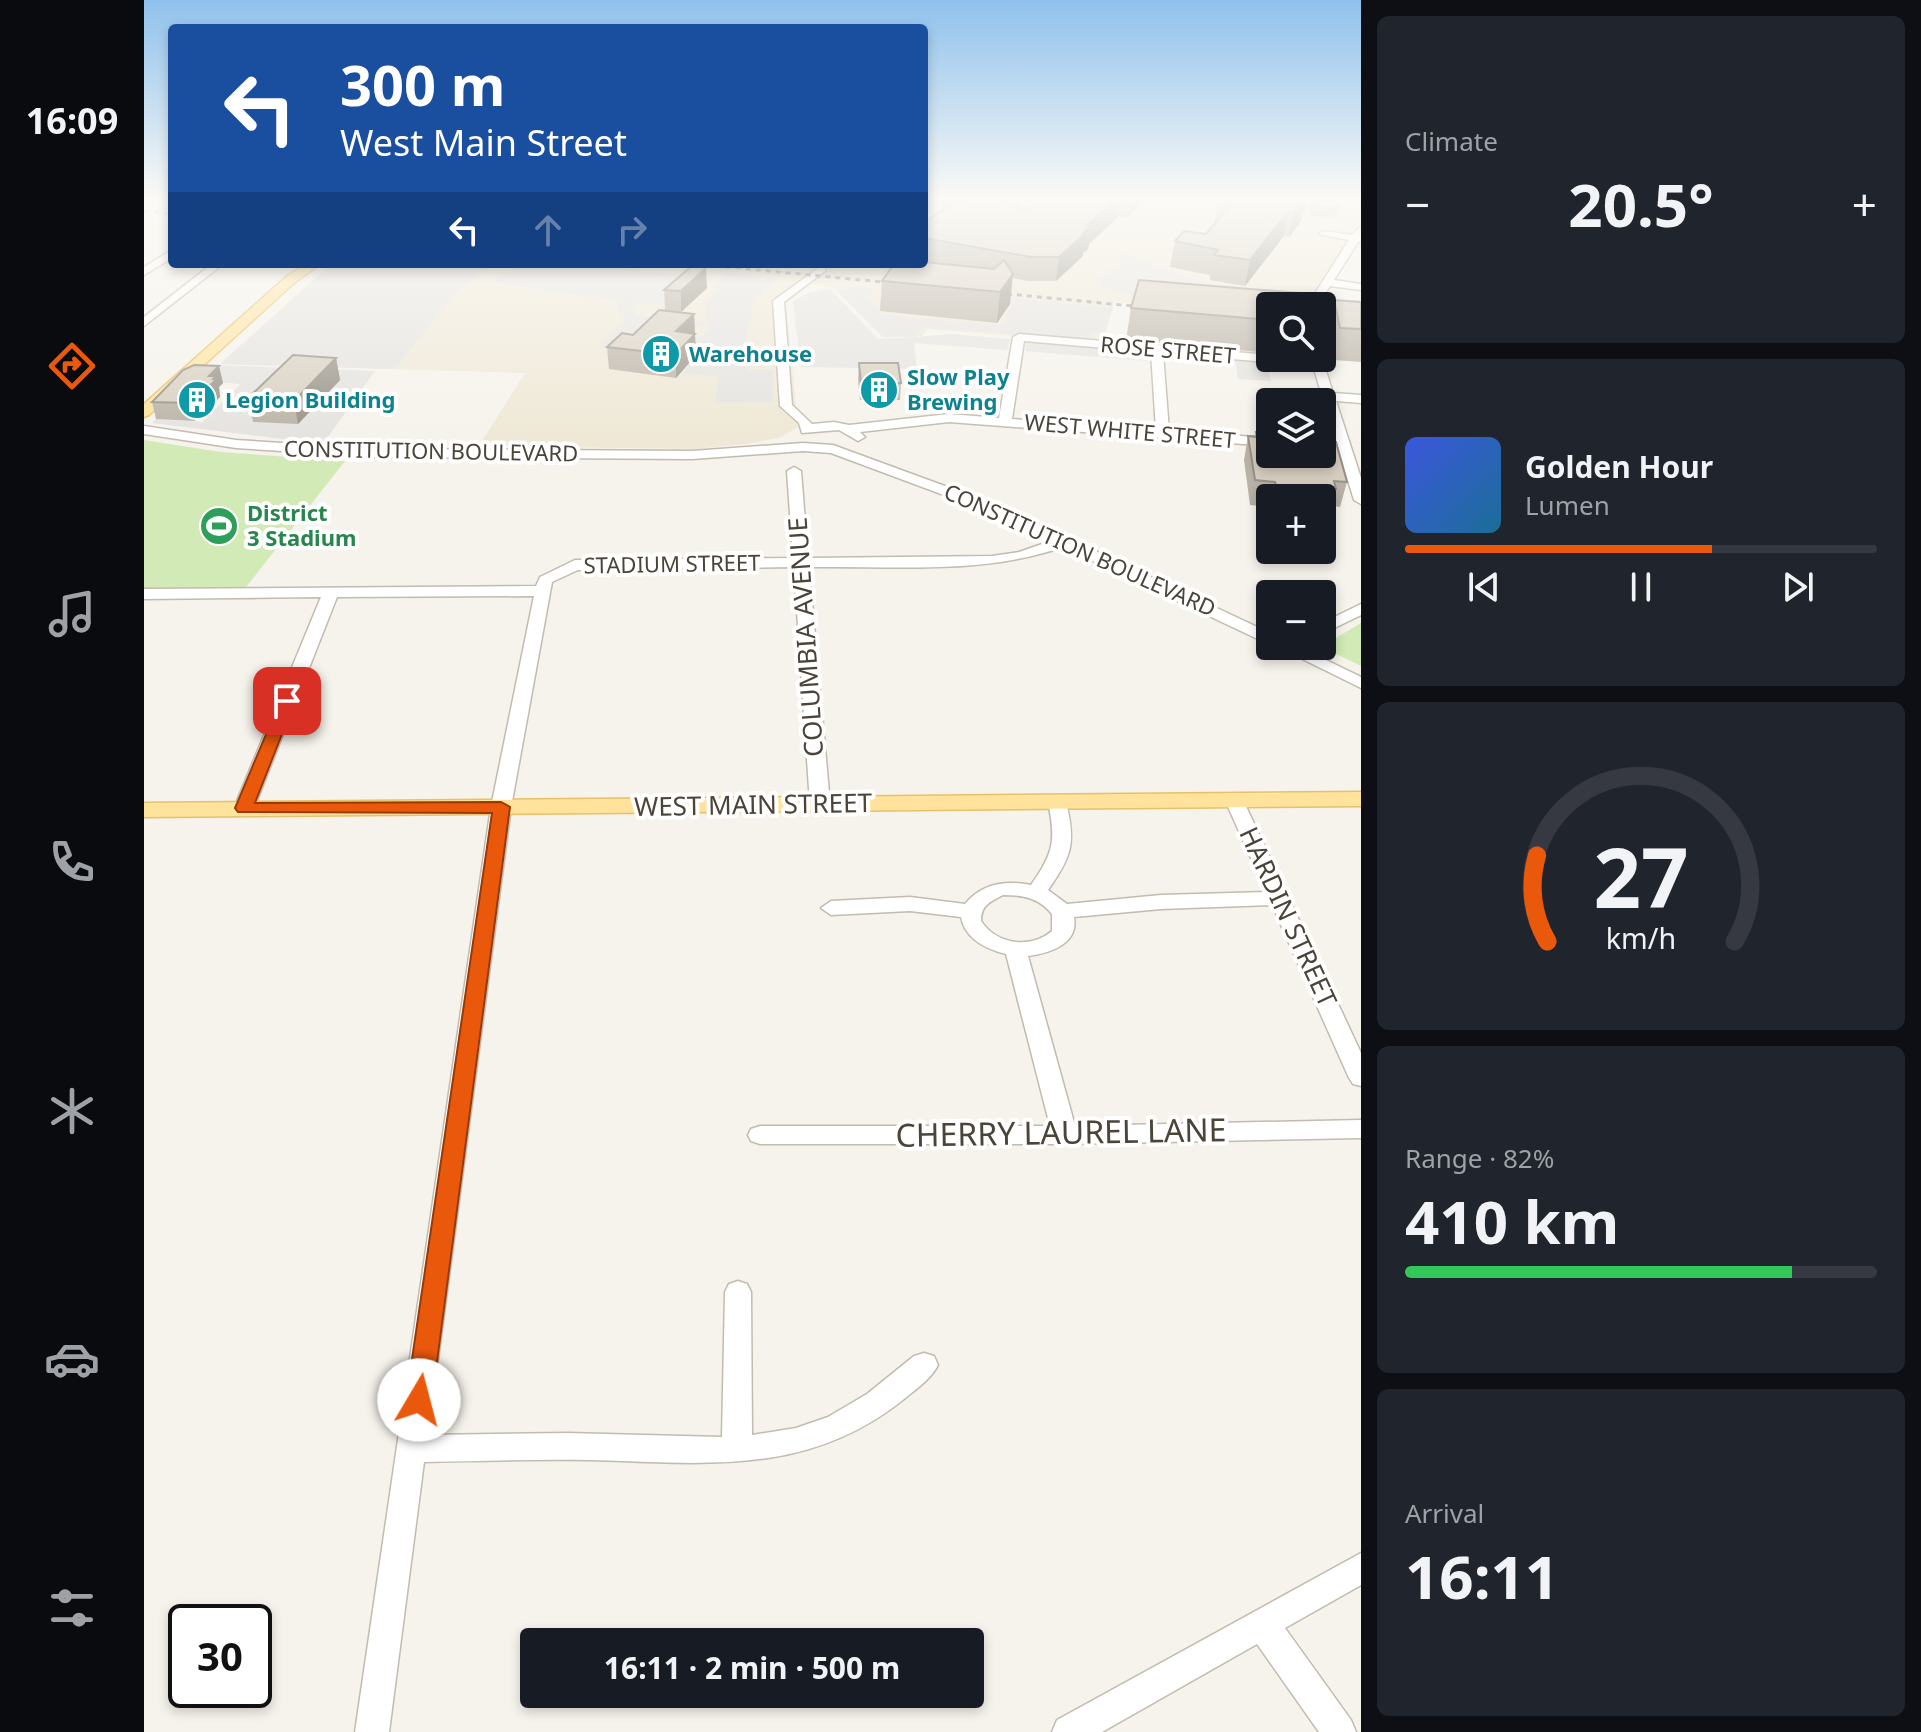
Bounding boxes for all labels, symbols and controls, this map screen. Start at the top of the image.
text: 300 m [340,46,505,122]
icon: left [208,56,312,160]
text: 16:09 [26,96,118,145]
text: West Main Street [340,118,627,167]
text: Climate [1405,123,1498,159]
text: 20.5° [1568,163,1714,245]
text: − [1405,174,1430,234]
text: + [1852,174,1877,234]
icon: left [442,208,486,252]
icon: ahead [526,208,570,252]
icon: right [610,208,654,252]
map controls [1256,292,1336,660]
button: search [1256,292,1336,372]
street label: ROSE STREET [1099,328,1237,370]
building icon: Warehouse [640,333,682,375]
icon: directions [44,338,100,394]
place label: Warehouse [689,338,812,368]
place label: Slow Play Brewing [907,361,1010,416]
building icon: Slow Play Brewing [858,369,900,411]
building icon: Legion Building [176,379,218,421]
place label: Legion Building [225,384,395,414]
button: layers [1256,388,1336,468]
street label: WEST WHITE STREET [1023,406,1237,454]
street label: CONSTITUTION BOULEVARD [284,432,578,468]
text: Golden Hour [1525,446,1713,487]
street label: CONSTITUTION BOULEVARD [940,476,1221,623]
button: + [1256,484,1336,564]
text: Lumen [1525,487,1610,523]
place label: District 3 Stadium [247,497,356,552]
sports icon: District 3 Stadium [198,505,240,547]
street label: COLUMBIA AVENUE [779,516,831,758]
street label: STADIUM STREET [583,546,761,580]
icon: previous [1462,565,1506,609]
icon: pause [1619,565,1663,609]
icon: next [1776,565,1820,609]
button: − [1256,580,1336,660]
icon: music [44,586,100,642]
pin [253,667,321,735]
icon: arrive [265,679,309,723]
street label: WEST MAIN STREET [634,784,873,824]
text: 27 [1593,819,1689,932]
street label: HARDIN STREET [1231,821,1347,1013]
icon: phone [44,834,100,890]
text: km/h [1606,918,1676,957]
icon: climate [44,1083,100,1139]
street label: CHERRY LAUREL LANE [895,1107,1227,1156]
text: Range · 82% [1405,1140,1554,1176]
text: 410 km [1405,1180,1619,1262]
icon: car [44,1331,100,1387]
position arrow [377,1358,461,1442]
text: Arrival [1405,1495,1484,1531]
text: 16:11 [1405,1535,1559,1617]
icon: filters [44,1580,100,1636]
speed limit sign: 30 [168,1604,272,1708]
text: 16:11 · 2 min · 500 m [604,1647,900,1688]

